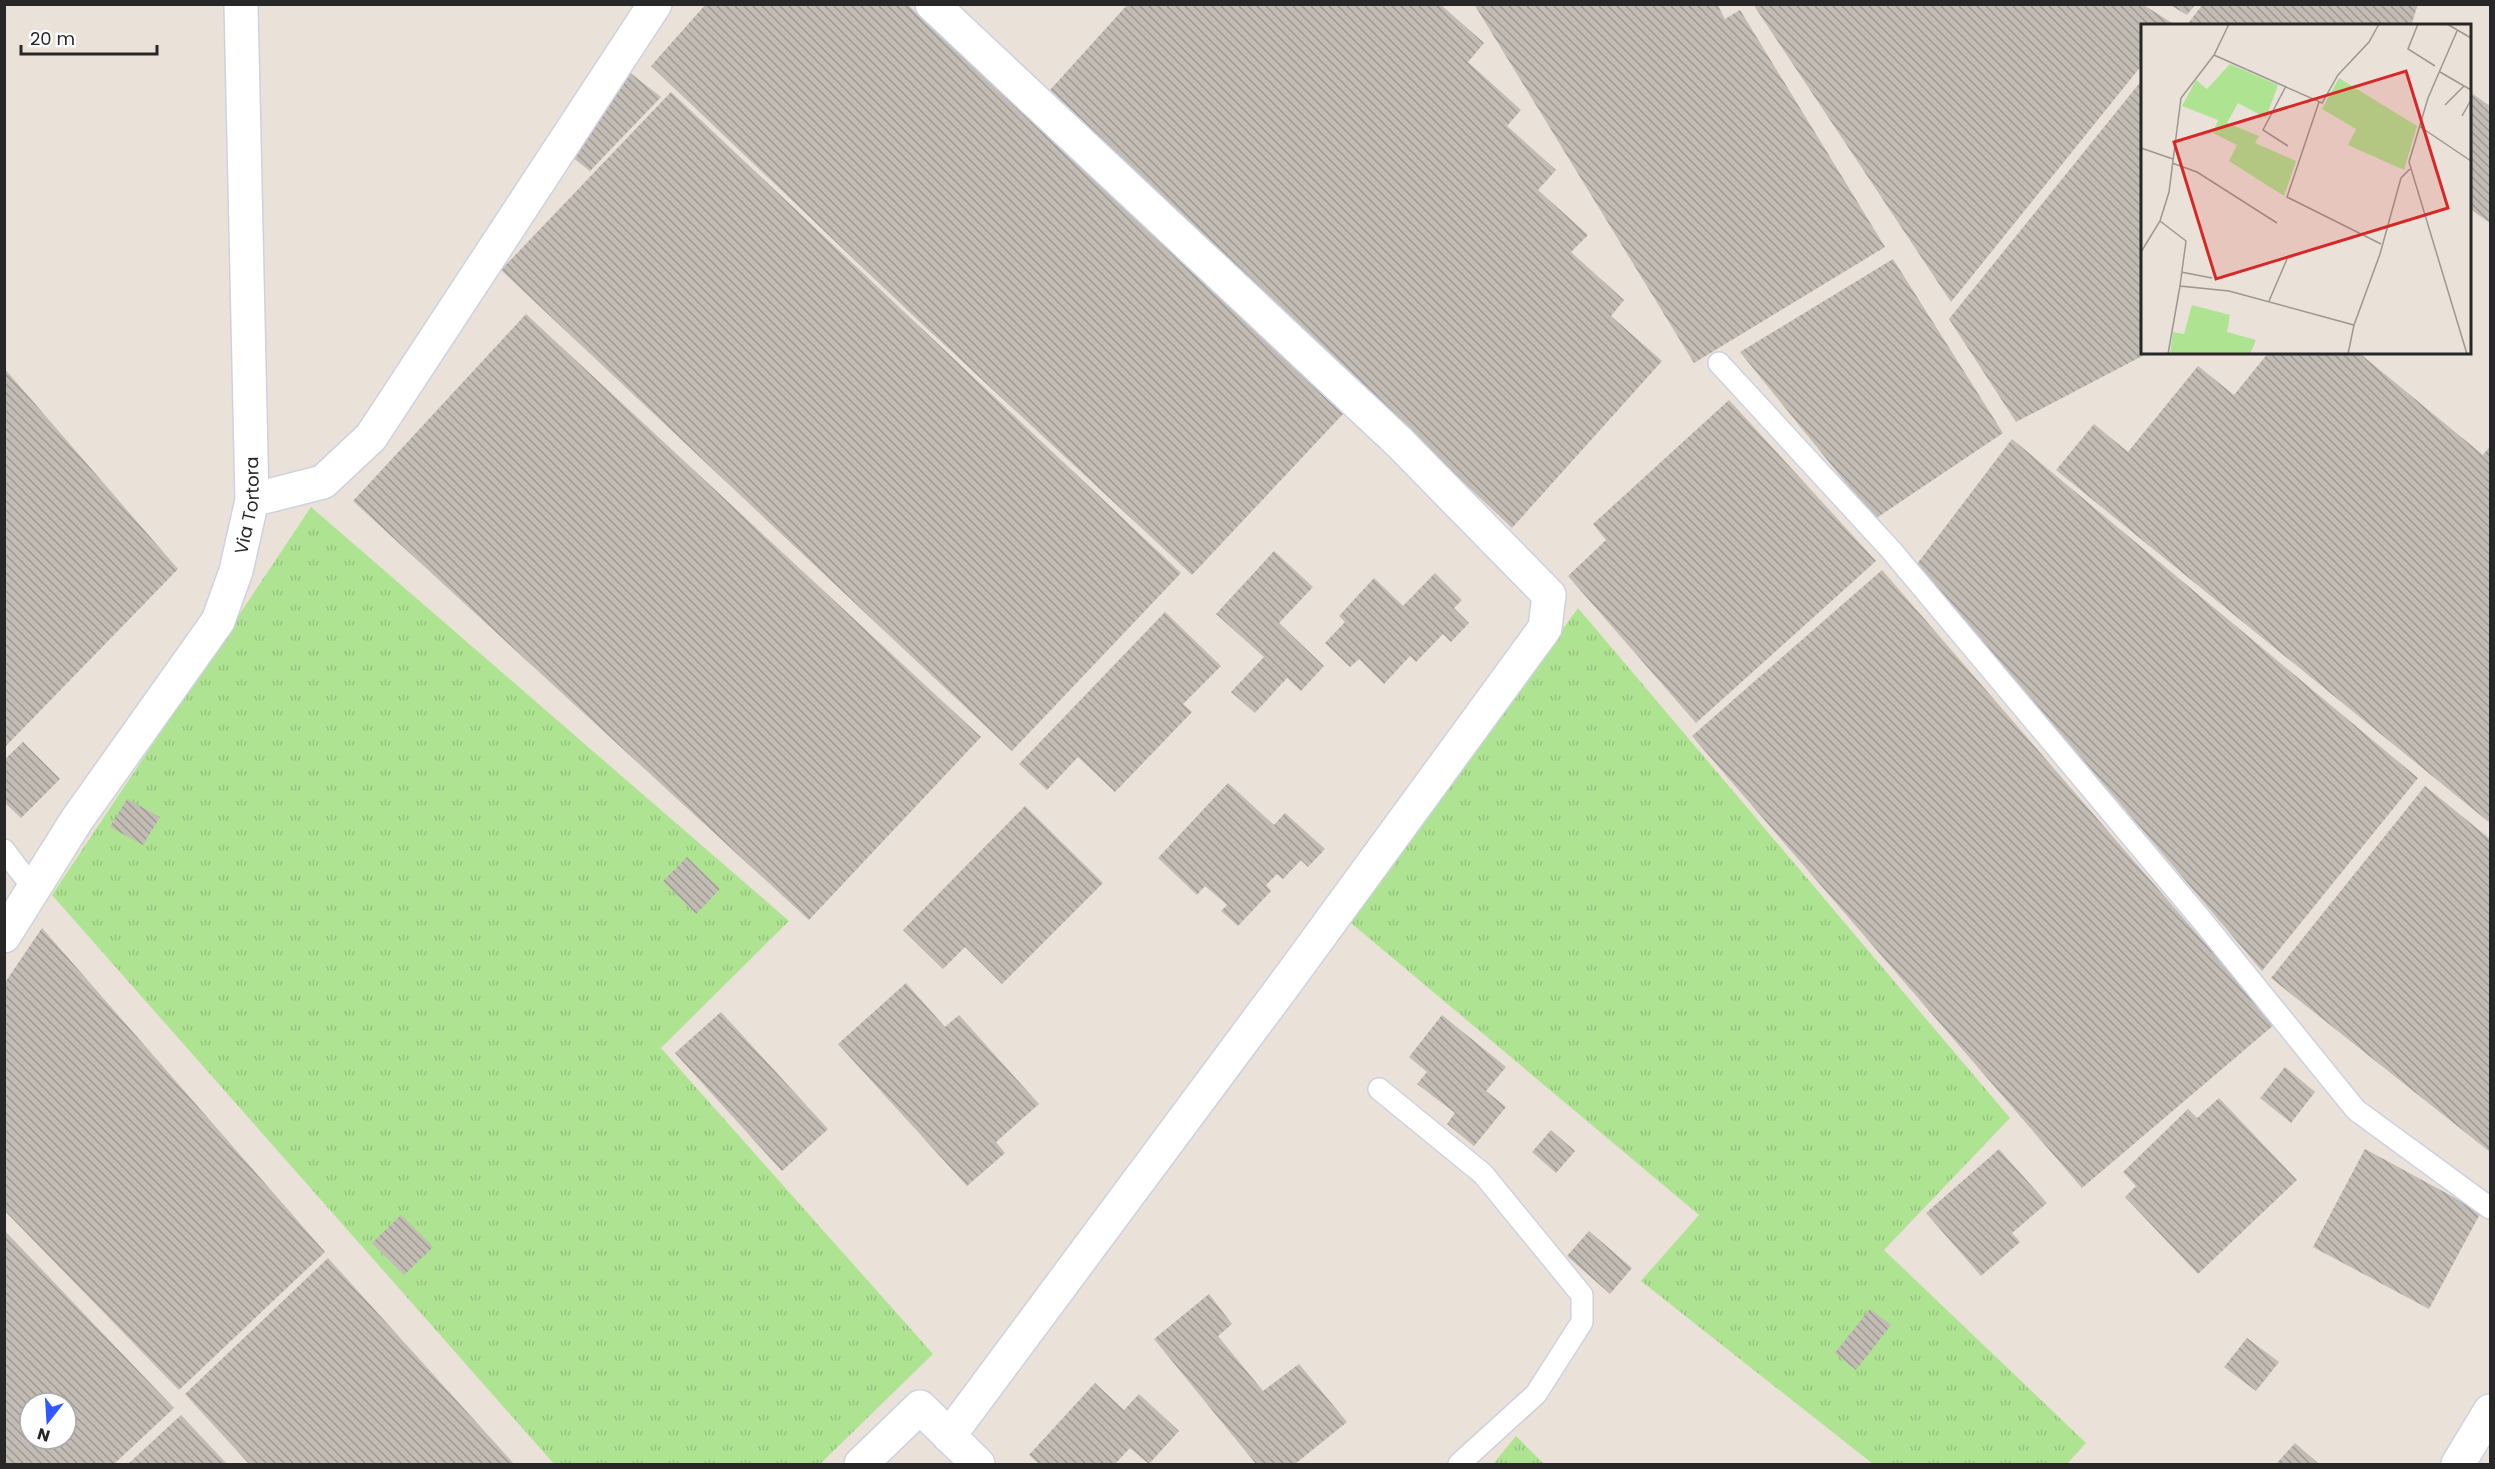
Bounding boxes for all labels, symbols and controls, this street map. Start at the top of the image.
scale bar [21,18,158,56]
inset map [2141,24,2471,354]
text: 20 m [30,26,75,51]
street label: Via Tortora [228,456,265,557]
north arrow [18,1391,78,1451]
text: N [35,1422,53,1448]

